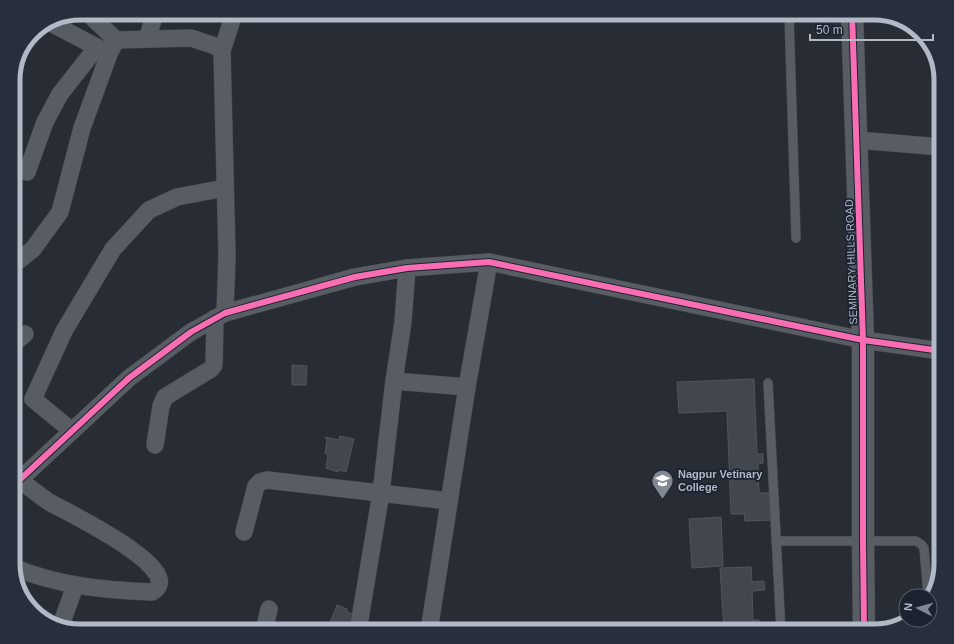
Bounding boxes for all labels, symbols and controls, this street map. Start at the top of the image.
scale bar [810,16,933,42]
text: 50 m [816,23,843,37]
street label: SEMINARY HILLS ROAD [843,199,859,325]
school or university icon: Nagpur Vetinary College [649,467,675,500]
place label: Nagpur Vetinary College [678,468,763,493]
north arrow [898,588,938,628]
text: N [902,602,914,612]

